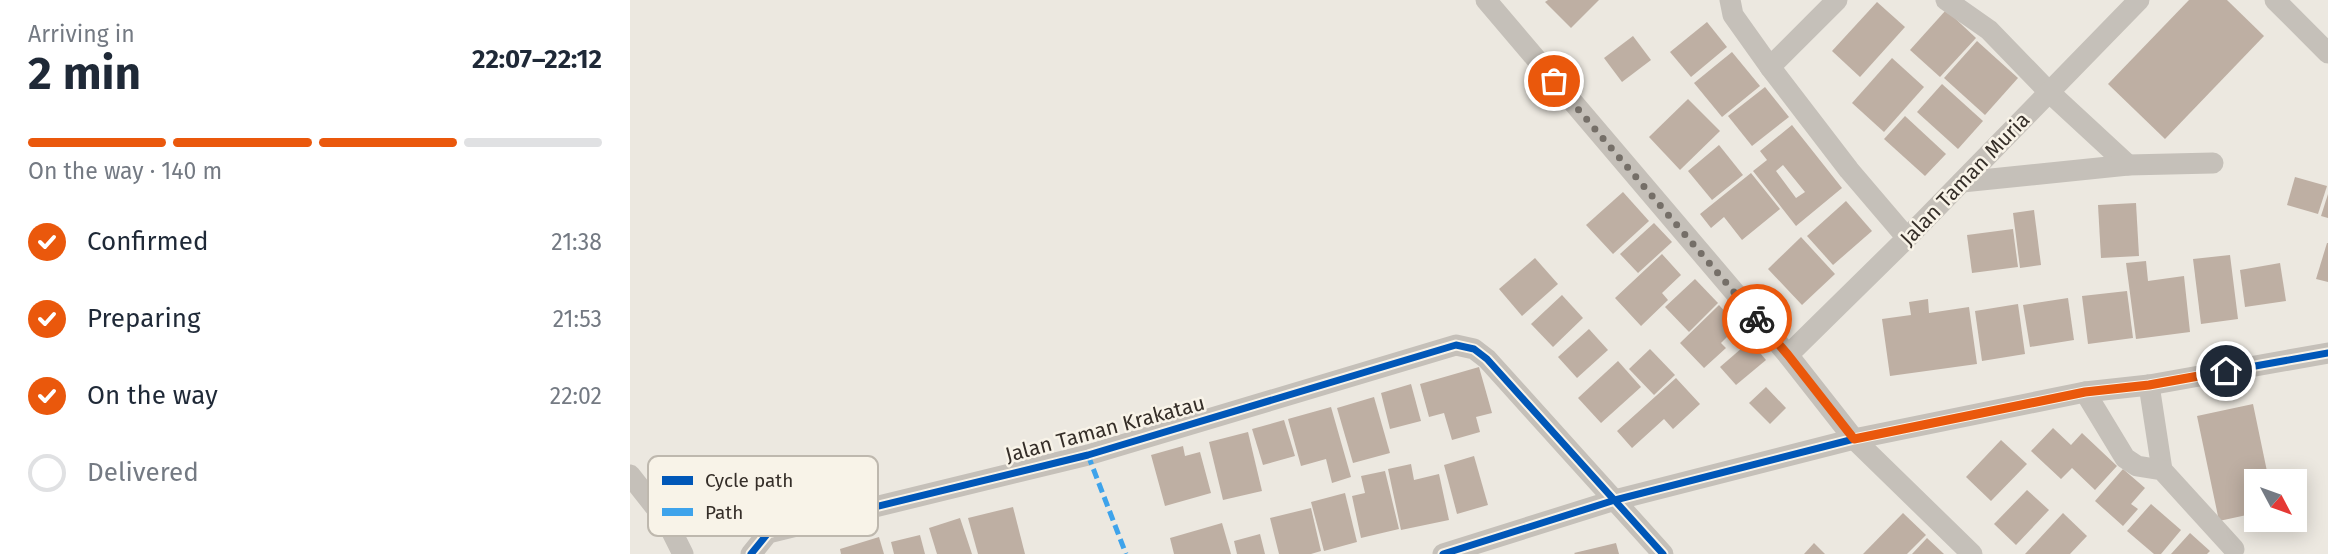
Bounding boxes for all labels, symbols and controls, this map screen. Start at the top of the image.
text: Arriving in [28,20,135,48]
text: 22:07–22:12 [472,44,602,75]
text: 2 min [28,46,141,101]
pin [1524,51,1584,111]
icon: bag [1535,62,1573,100]
street label: Jalan Taman Muria [1895,107,2035,251]
text: On the way · 140 m [28,157,222,185]
icon: check [28,223,66,261]
text: Confirmed [87,226,208,257]
text: 21:38 [551,228,602,256]
courier [1722,284,1792,354]
icon: check [28,300,66,338]
icon: bike [1738,300,1776,338]
text: Preparing [87,303,200,334]
text: 21:53 [553,305,602,333]
pin [2196,341,2256,401]
icon: home [2207,352,2245,390]
icon: check [28,377,66,415]
text: On the way [87,380,218,411]
text: 22:02 [550,382,602,410]
street label: Jalan Taman Krakatau [1002,390,1208,468]
legend [648,456,878,536]
text: Delivered [87,457,199,488]
text: Cycle path [705,469,793,492]
north arrow [2244,469,2306,532]
map controls [2244,469,2307,532]
text: Path [705,501,743,524]

